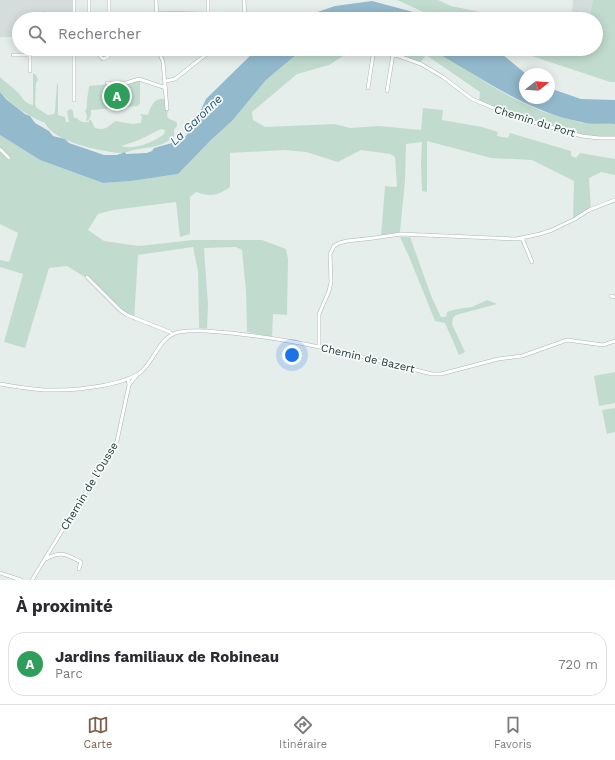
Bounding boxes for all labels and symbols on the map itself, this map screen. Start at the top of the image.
north arrow [519,68,555,104]
pin: A [104,81,130,111]
water label: La Garonne [167,92,225,148]
street label: Chemin du Port [493,103,577,140]
street label: Chemin de Bazert [320,341,416,376]
your location [282,345,302,365]
street label: Chemin de l'Ousse [58,440,121,533]

